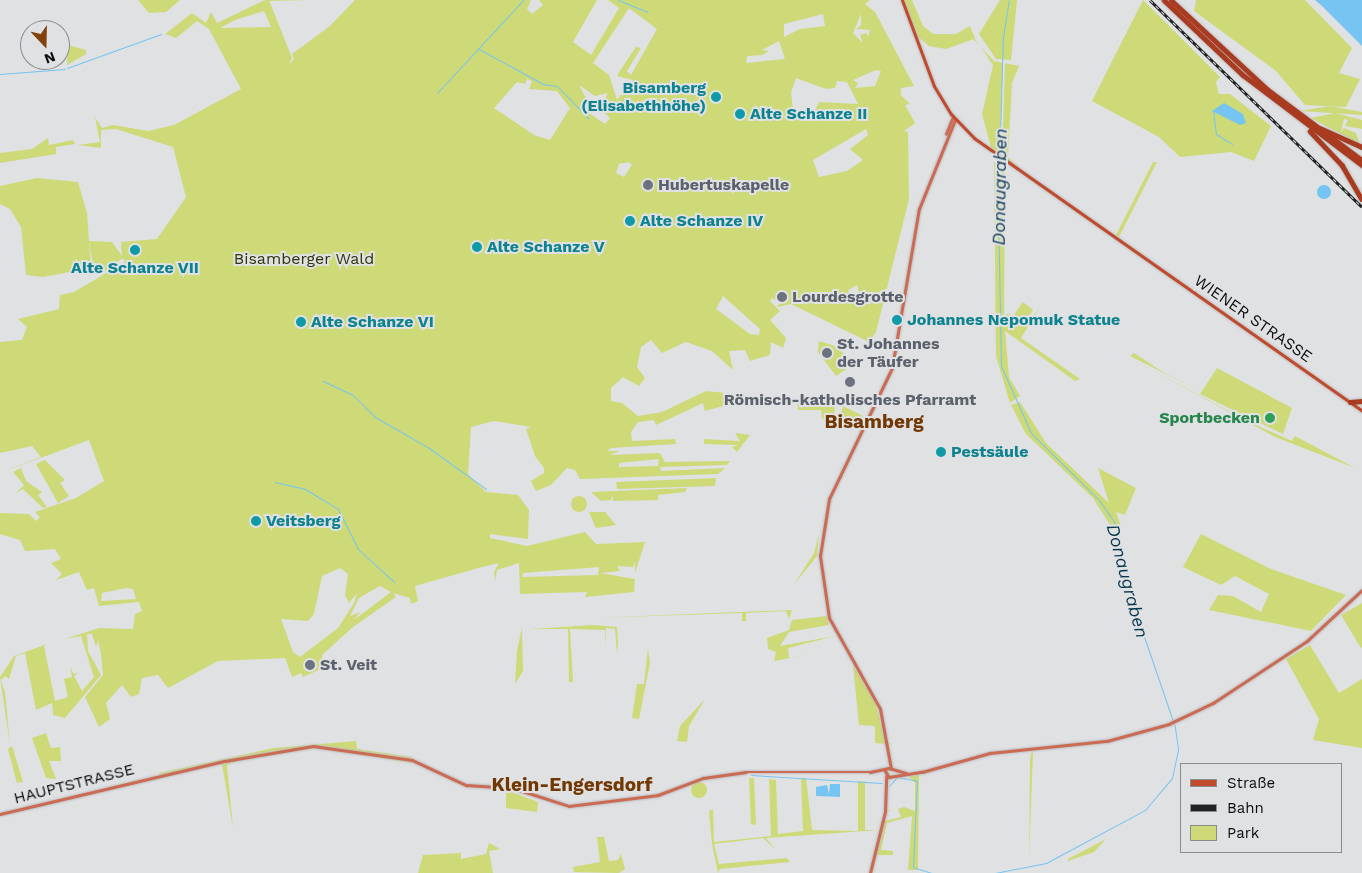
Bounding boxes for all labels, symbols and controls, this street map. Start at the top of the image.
north arrow [20,20,70,70]
text: N [42,49,58,67]
place label: Bisamberg (Elisabethhöhe) [581,78,706,116]
marker: Bisamberg (Elisabethhöhe) [710,91,722,103]
place label: Alte Schanze II [750,104,867,124]
marker: Alte Schanze II [734,108,746,120]
water label: Donaugraben [988,128,1012,246]
place label: Hubertuskapelle [658,175,789,195]
marker: Hubertuskapelle [642,179,654,191]
place label: Alte Schanze IV [640,211,763,231]
marker: Alte Schanze IV [624,215,636,227]
place label: Alte Schanze V [487,237,605,257]
marker: Alte Schanze V [471,241,483,253]
marker: Alte Schanze VII [129,244,141,256]
park label: Bisamberger Wald [233,249,375,269]
place label: Alte Schanze VII [71,258,199,278]
street label: WIENER STRASSE [1190,271,1316,367]
place label: Lourdesgrotte [792,287,903,307]
marker: Lourdesgrotte [776,291,788,303]
place label: Johannes Nepomuk Statue [907,310,1121,330]
place label: Alte Schanze VI [311,312,434,332]
marker: Johannes Nepomuk Statue [891,314,903,326]
marker: Alte Schanze VI [295,316,307,328]
place label: St. Johannes der Täufer [837,334,940,372]
marker: St. Johannes der Täufer [821,347,833,359]
marker: Römisch-katholisches Pfarramt [844,376,856,388]
place label: Römisch-katholisches Pfarramt [724,390,976,410]
place label: Sportbecken [1159,408,1260,428]
district label: Bisamberg [824,411,924,433]
marker: Sportbecken [1264,412,1276,424]
place label: Pestsäule [951,442,1028,462]
marker: Pestsäule [935,446,947,458]
place label: Veitsberg [266,511,340,531]
marker: Veitsberg [250,515,262,527]
water label: Donaugraben [1101,522,1153,640]
place label: St. Veit [320,655,378,675]
marker: St. Veit [304,659,316,671]
street label: HAUPTSTRASSE [12,760,136,808]
legend [1180,763,1342,853]
district label: Klein-Engersdorf [492,774,652,796]
text: Straße [1227,774,1275,792]
text: Bahn [1227,799,1264,817]
text: Park [1227,824,1259,842]

